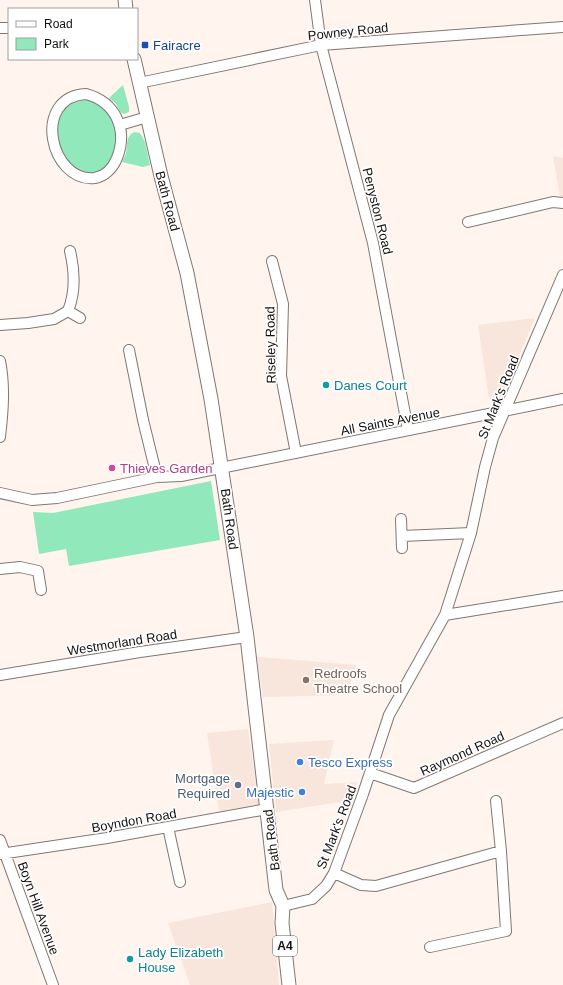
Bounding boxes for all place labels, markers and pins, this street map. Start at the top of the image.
place label: Fairacre [153,38,201,53]
marker: Fairacre [140,40,150,50]
place label: Danes Court [334,378,407,393]
marker: Danes Court [321,380,331,390]
place label: Thieves Garden [120,461,213,476]
marker: Thieves Garden [107,463,117,473]
place label: Redroofs Theatre School [314,666,402,696]
marker: Redroofs Theatre School [301,675,311,685]
place label: Tesco Express [308,755,393,770]
marker: Tesco Express [295,757,305,767]
place label: Mortgage Required [175,771,230,801]
marker: Mortgage Required [233,780,243,790]
place label: Majestic [246,785,294,800]
marker: Majestic [297,787,307,797]
place label: Lady Elizabeth House [138,945,223,975]
marker: Lady Elizabeth House [125,954,135,964]

